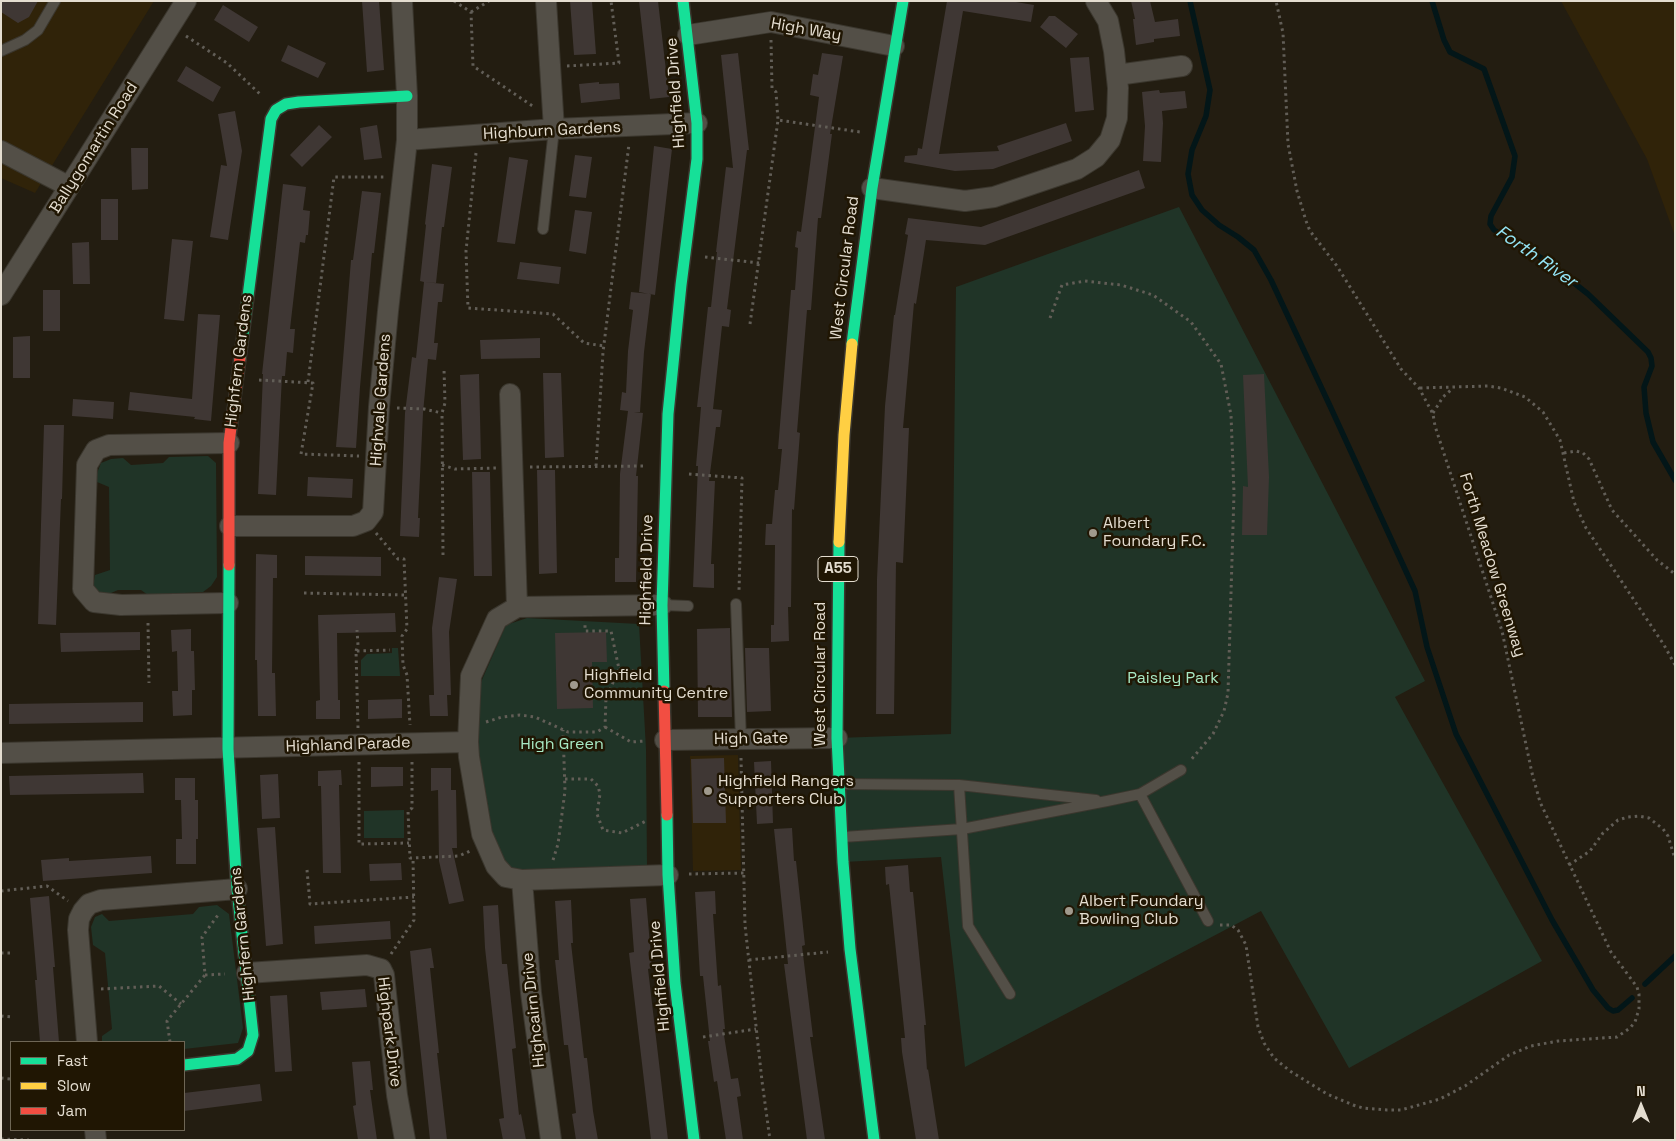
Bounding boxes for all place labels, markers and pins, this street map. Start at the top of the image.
place label: Albert Foundary F.C. [1103,514,1206,552]
marker: Albert Foundary F.C. [1087,527,1099,539]
place label: Highfield Community Centre [584,666,728,704]
marker: Highfield Community Centre [568,679,580,691]
place label: Highfield Rangers Supporters Club [718,772,854,810]
marker: Highfield Rangers Supporters Club [702,785,714,797]
place label: Albert Foundary Bowling Club [1079,892,1204,930]
marker: Albert Foundary Bowling Club [1063,905,1075,917]

